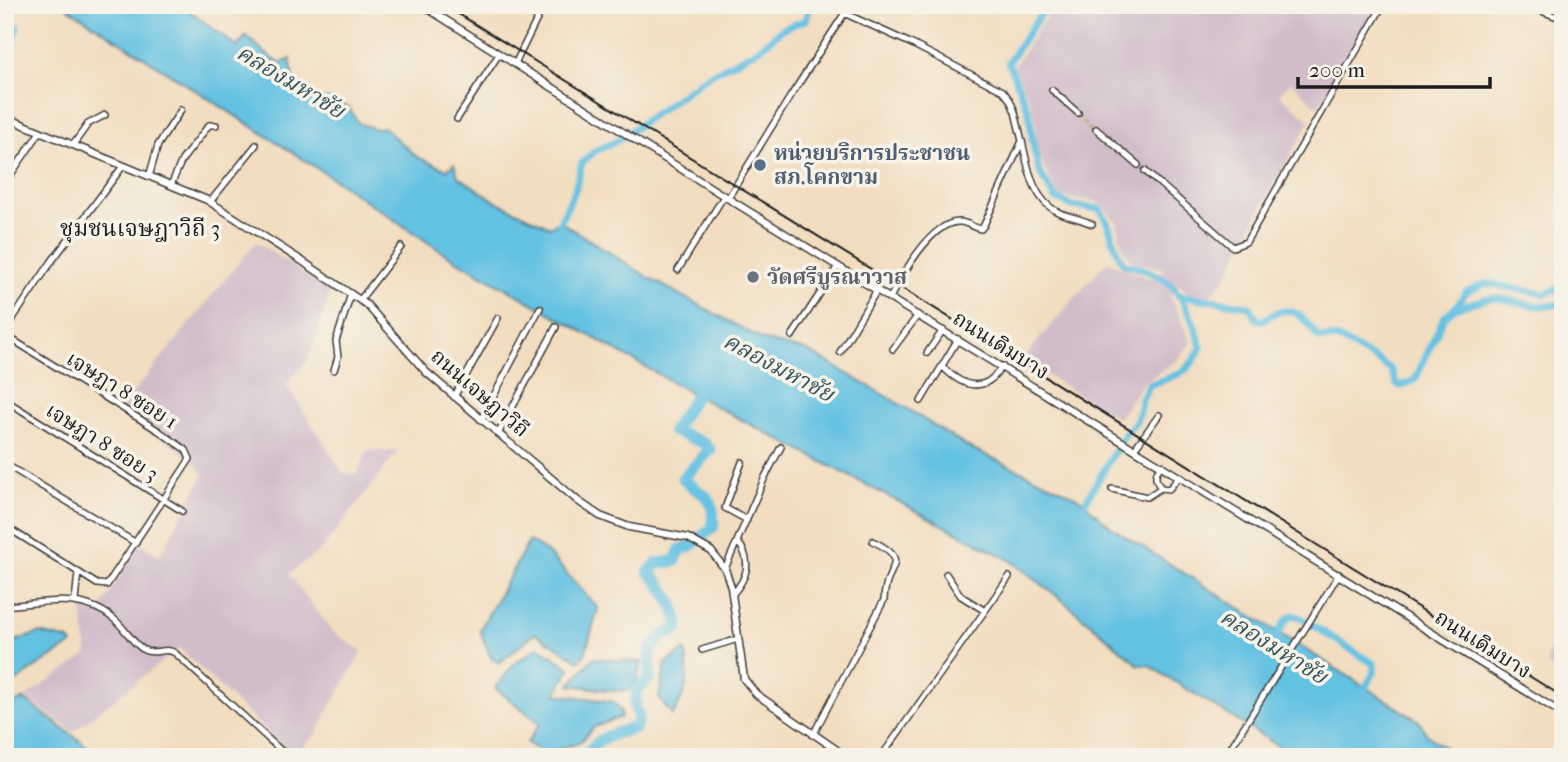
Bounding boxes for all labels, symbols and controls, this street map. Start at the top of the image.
water label: คลองมหาชัย [232,39,351,125]
scale bar [1298,46,1491,90]
text: 200 m [1309,58,1365,82]
place label: หน่วยบริการประชาชน สภ.โคกขาม [774,141,970,189]
marker: หน่วยบริการประชาชน สภ.โคกขาม [752,157,768,173]
district label: ชุมชนเจษฎาวิถี 3 [60,215,220,243]
place label: วัดศรีบูรณาวาส [767,265,907,290]
marker: วัดศรีบูรณาวาส [745,269,761,285]
street label: ถนนเดิมบาง [948,306,1054,384]
water label: คลองมหาชัย [719,327,840,408]
street label: ถนนเจษฎาวิถี [426,344,534,442]
street label: เจษฎา 8 ซอย 1 [62,346,182,434]
street label: เจษฎา 8 ซอย 3 [41,398,163,486]
water label: คลองมหาชัย [1215,603,1333,691]
street label: ถนนเดิมบาง [1430,605,1536,683]

